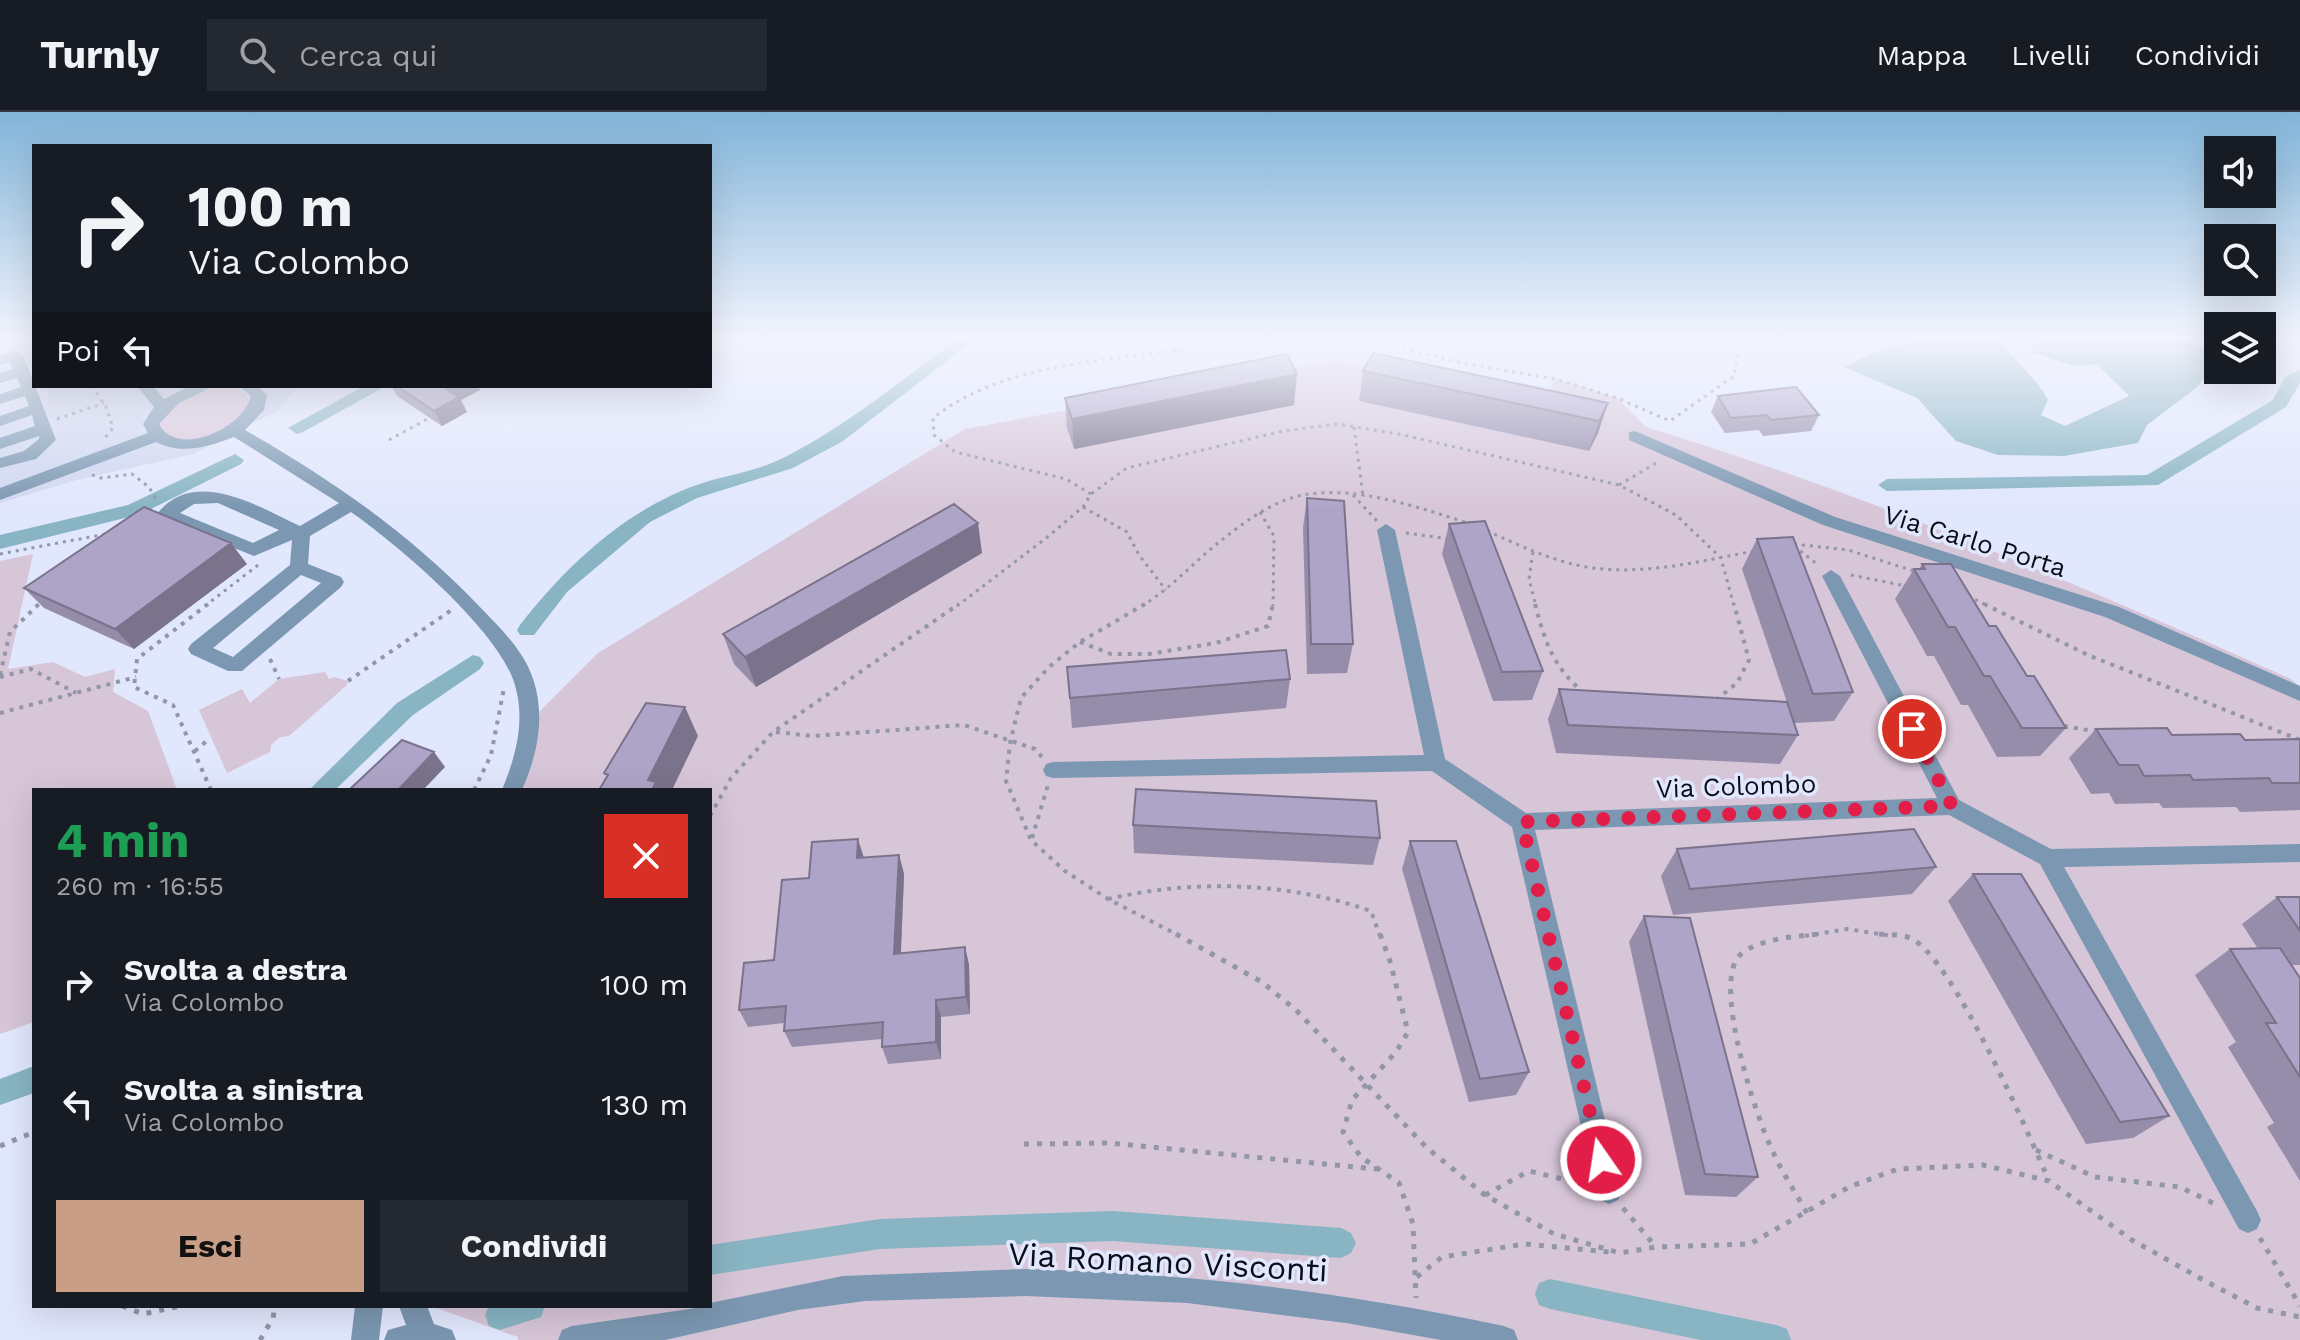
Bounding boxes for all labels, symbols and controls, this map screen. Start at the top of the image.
search box [207,19,767,91]
text: Turnly [40,33,159,77]
icon: search [235,33,279,77]
text: Cerca qui [299,38,437,73]
text: Mappa [1877,39,1967,72]
text: Livelli [2011,39,2091,72]
text: Condividi [2135,39,2260,72]
map controls [2204,136,2276,384]
button: sound [2204,136,2276,208]
text: 100 m [188,174,353,240]
icon: right [56,176,160,280]
button: search [2204,224,2276,296]
text: Via Colombo [188,241,410,283]
button: layers [2204,312,2276,384]
icon: left [116,328,160,372]
text: Poi [56,333,100,368]
street label: Via Carlo Porta [1880,499,2070,583]
pin [1878,695,1946,763]
icon: arrive [1890,707,1934,751]
street label: Via Colombo [1655,768,1817,804]
text: 4 min [56,812,190,869]
button: close [604,814,688,898]
text: 260 m · 16:55 [56,871,224,901]
text: Svolta a destra [124,952,347,987]
icon: right [56,962,100,1006]
text: 100 m [600,967,688,1002]
text: Via Colombo [124,987,284,1017]
text: Svolta a sinistra [124,1072,363,1107]
icon: left [56,1082,100,1126]
text: 130 m [601,1087,688,1122]
text: Via Colombo [124,1107,284,1137]
position arrow [1559,1118,1643,1202]
button: Esci [56,1200,364,1292]
button: Condividi [380,1200,688,1292]
street label: Via Romano Visconti [1007,1235,1329,1289]

